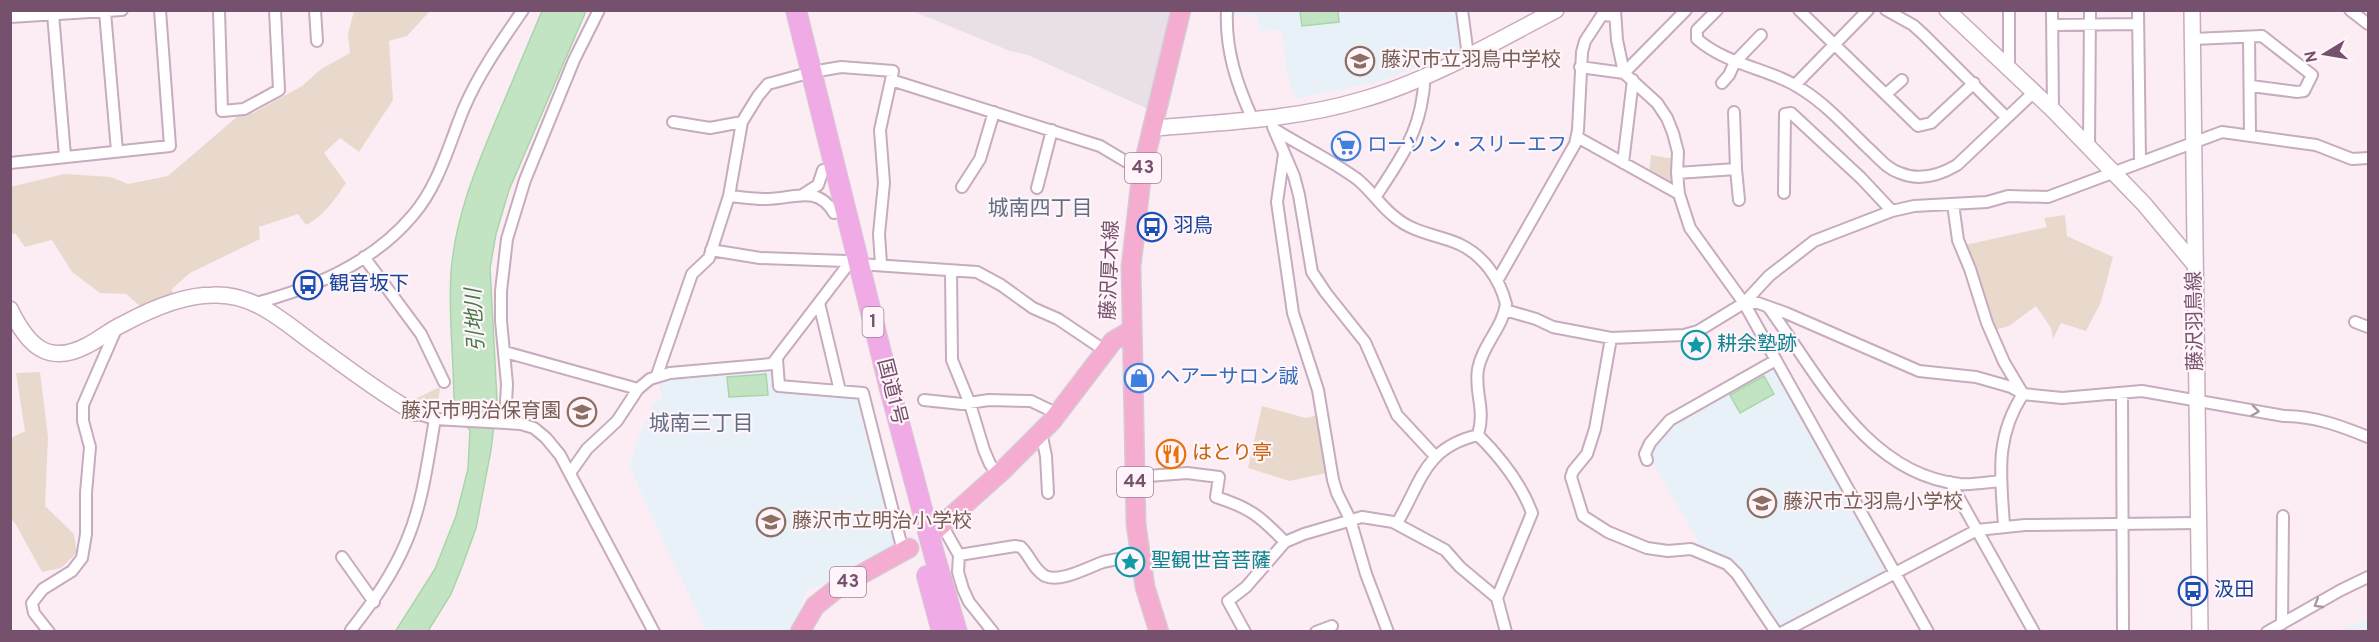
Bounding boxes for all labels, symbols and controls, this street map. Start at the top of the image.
north arrow [2295,24,2355,84]
school or university icon: 藤沢市立羽鳥中学校 [1344,45,1376,77]
place label: 藤沢市立羽鳥中学校 [1381,48,1561,74]
text: N [2301,49,2323,64]
supermarket icon: ローソン・スリーエフ [1330,130,1362,162]
place label: ローソン・スリーエフ [1367,133,1567,159]
road number: 43 [1125,153,1161,183]
district label: 城南四丁目 [988,196,1093,223]
bus stop icon: 羽鳥 [1136,211,1168,243]
place label: 羽鳥 [1173,214,1213,240]
street label: 藤沢厚木線 [1096,220,1126,320]
bus stop icon: 観音坂下 [292,269,324,301]
street label: 藤沢羽鳥線 [2182,271,2210,371]
place label: 観音坂下 [329,272,409,298]
water label: 引地川 [461,286,491,352]
road number: 1 [862,307,884,337]
place icon: 耕余塾跡 [1680,329,1712,361]
place label: 耕余塾跡 [1717,332,1797,358]
street label: 国道1号 [870,356,912,428]
shop icon: ヘアーサロン誠 [1123,362,1155,394]
place label: ヘアーサロン誠 [1160,365,1298,391]
school or university icon: 藤沢市明治保育園 [566,396,598,428]
place label: 藤沢市明治保育園 [401,399,561,425]
one-way arrow [2251,404,2260,417]
district label: 城南三丁目 [649,411,754,438]
restaurant icon: はとり亭 [1155,438,1187,470]
place label: はとり亭 [1192,441,1272,467]
road number: 44 [1117,467,1153,497]
school or university icon: 藤沢市立羽鳥小学校 [1746,487,1778,519]
place label: 藤沢市立羽鳥小学校 [1783,490,1963,516]
school or university icon: 藤沢市立明治小学校 [755,506,787,538]
place label: 藤沢市立明治小学校 [792,509,972,535]
place icon: 聖観世音菩薩 [1114,546,1146,578]
place label: 聖観世音菩薩 [1151,549,1271,575]
road number: 43 [830,567,866,597]
bus stop icon: 汲田 [2177,575,2209,607]
place label: 汲田 [2214,578,2254,604]
one-way arrow [2314,597,2324,609]

